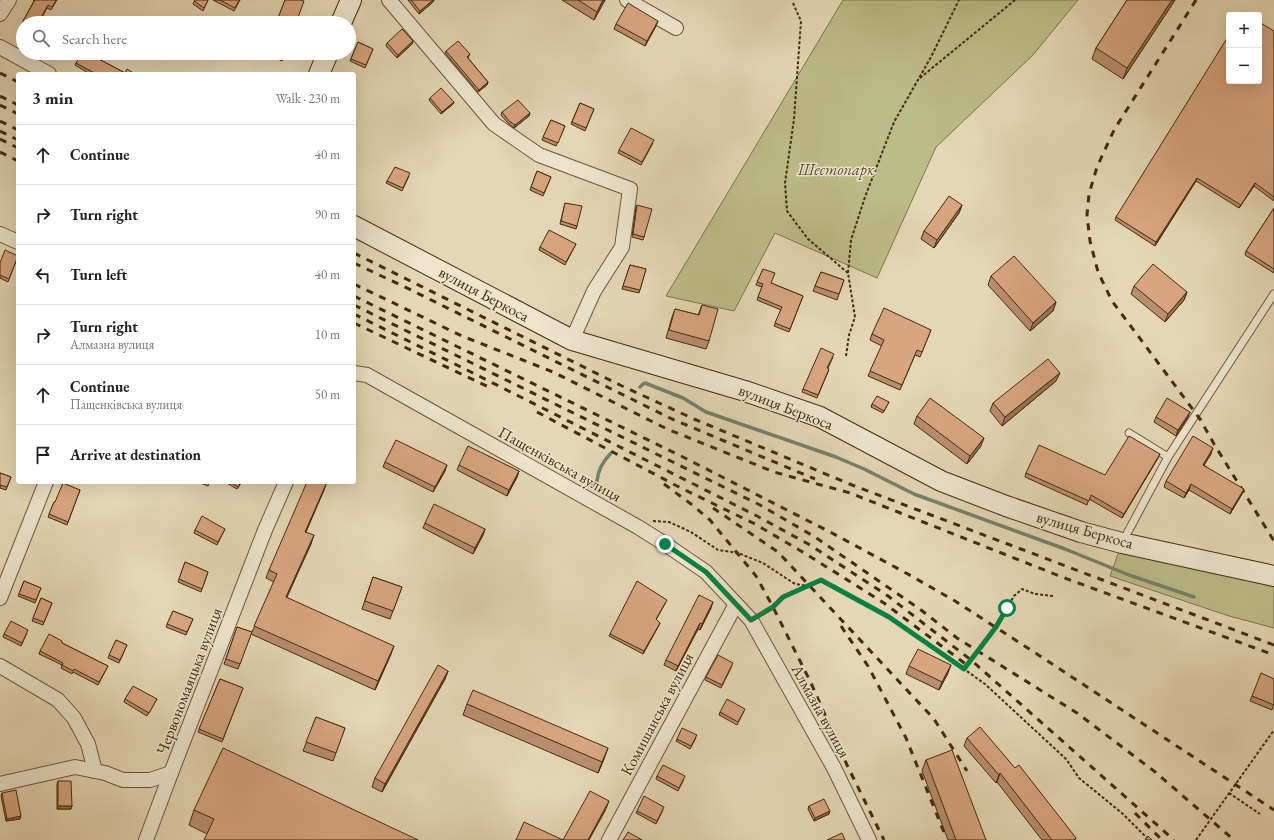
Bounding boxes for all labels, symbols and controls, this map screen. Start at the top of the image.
map controls [1226,12,1262,84]
button: + [1226,12,1262,48]
search box [16,16,356,60]
icon: search [30,27,52,49]
text: Search here [62,29,127,48]
button: − [1226,48,1262,84]
text: 3 min [32,87,73,109]
text: Walk · 230 m [276,90,340,107]
icon: ahead [32,144,54,166]
text: Continue [70,145,130,164]
text: 40 m [315,146,340,163]
park label: Шестопарк [797,159,875,180]
icon: right [32,204,54,226]
text: Turn right [70,205,138,224]
text: 90 m [315,206,340,223]
street label: вулиця Беркоса [435,261,533,327]
icon: left [32,264,54,286]
text: Turn left [70,265,127,284]
text: 40 m [315,266,340,283]
text: Turn right [70,317,138,336]
icon: right [32,324,54,346]
text: 10 m [315,326,340,343]
text: Алмазна вулиця [70,336,154,353]
text: Continue [70,377,130,396]
street label: вулиця Беркоса [736,379,837,435]
icon: ahead [32,384,54,406]
text: 50 m [315,386,340,403]
text: Пащенківська вулиця [70,396,182,413]
street label: Пащенківська вулиця [495,421,625,507]
icon: arrive [32,444,54,466]
text: Arrive at destination [70,445,201,464]
street label: вулиця Беркоса [1034,506,1136,554]
route end [656,535,674,553]
route start [998,599,1016,617]
street label: Червономаяцька вулиця [151,604,227,758]
street label: Комишанська вулиця [616,649,698,779]
street label: Алмазна вулиця [786,660,855,761]

